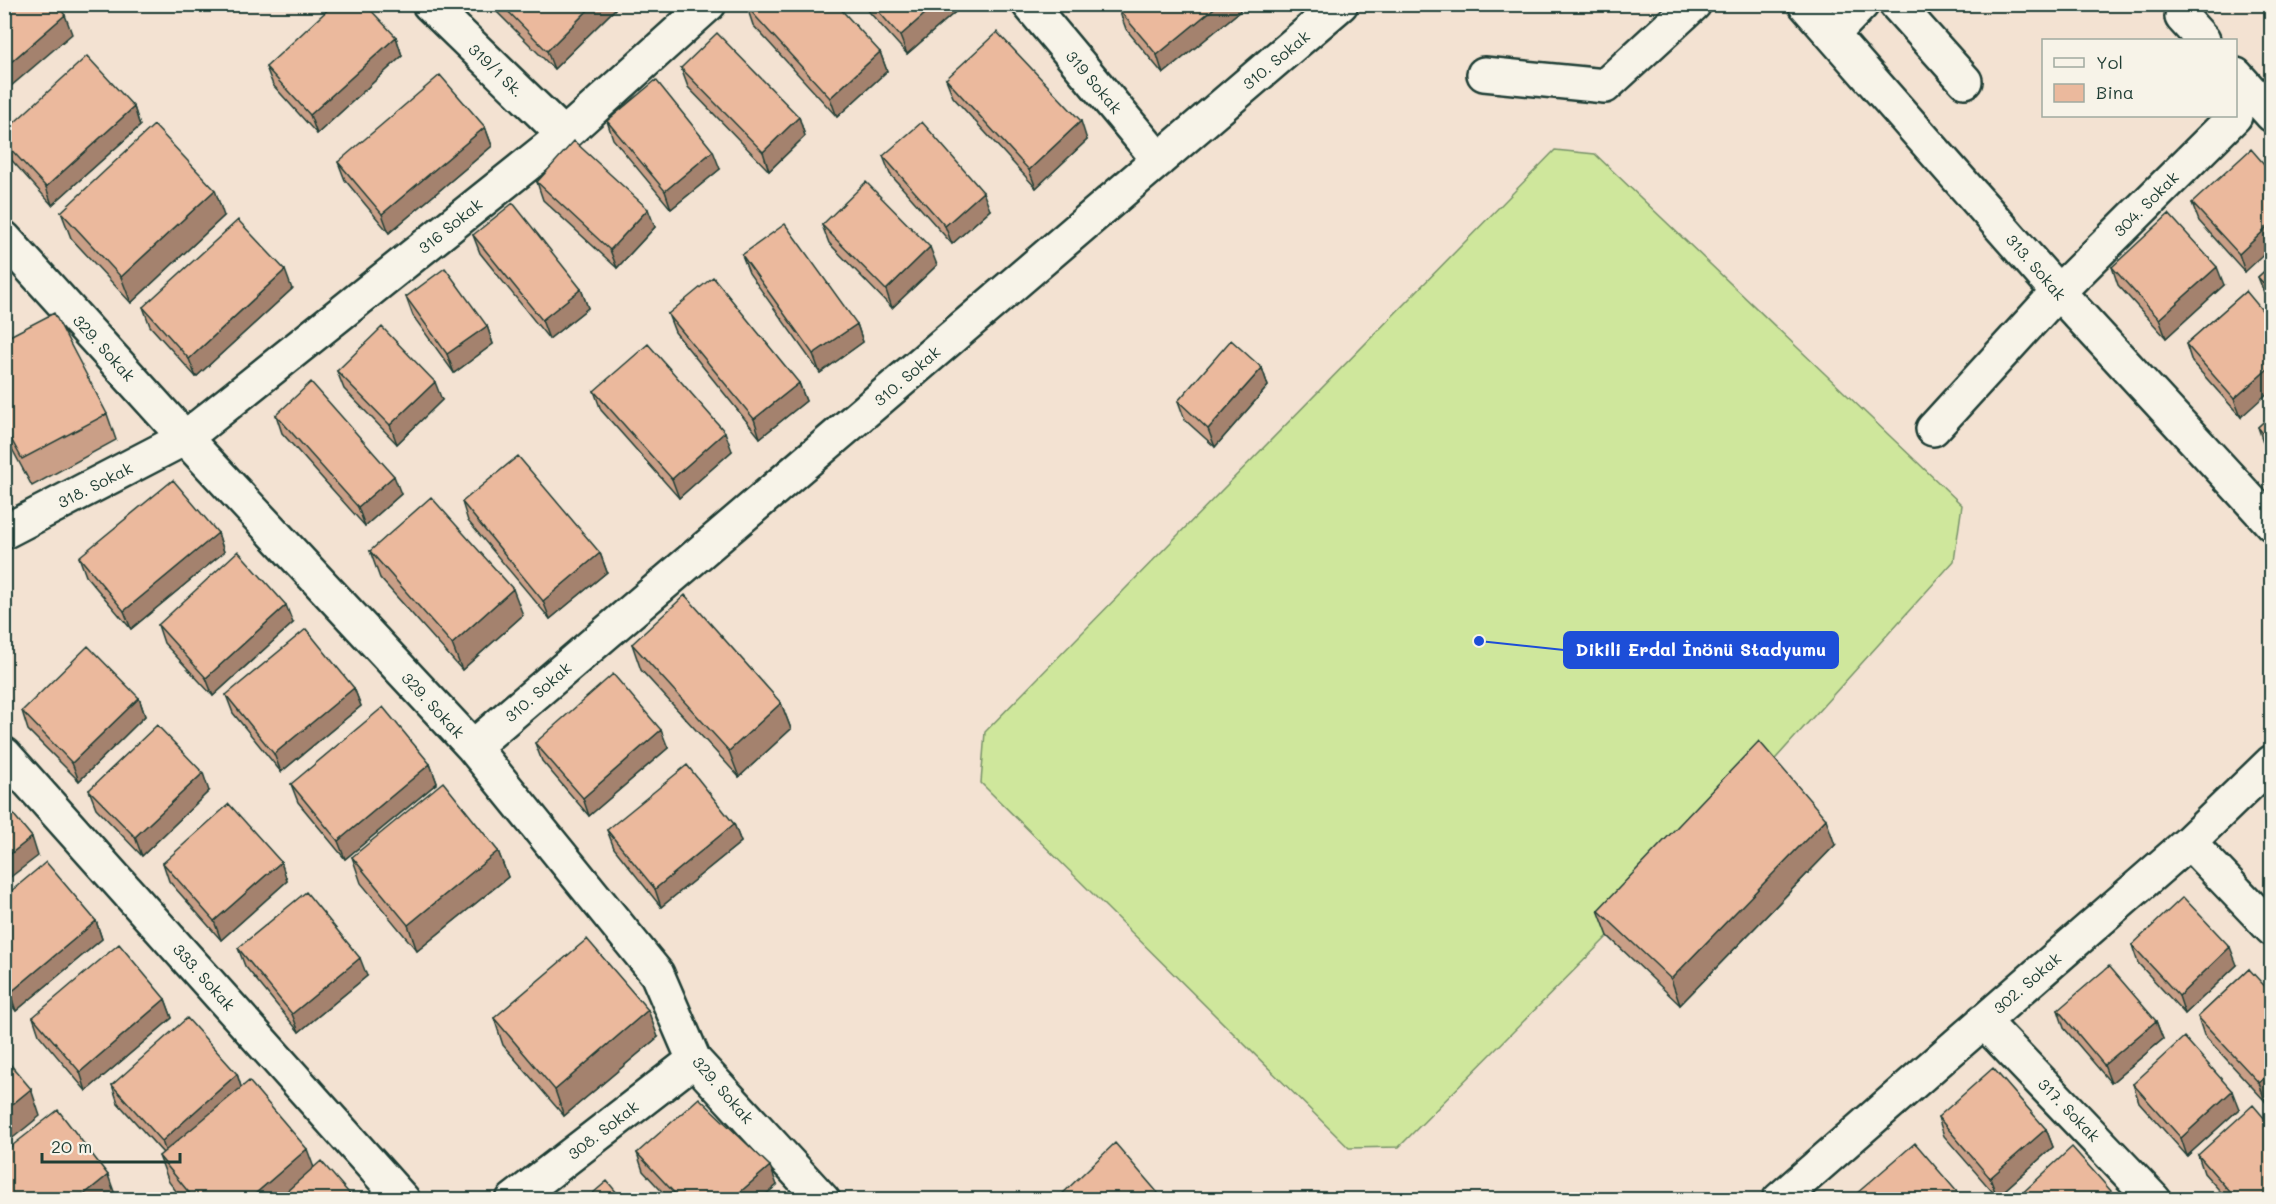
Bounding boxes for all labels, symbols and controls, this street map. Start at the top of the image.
street label: 310. Sokak [1238,25,1314,94]
street label: 319/1 Sk. [464,38,528,101]
legend [2042,39,2237,117]
street label: 319 Sokak [1062,46,1127,118]
text: Yol [2096,50,2123,74]
text: Bina [2096,80,2134,104]
street label: 304. Sokak [2109,167,2183,241]
street label: 316 Sokak [413,193,486,258]
street label: 313. Sokak [2002,229,2071,304]
street label: 329. Sokak [69,310,140,386]
street label: 310. Sokak [869,341,944,410]
street label: 318. Sokak [54,457,136,512]
callout: Dikili Erdal İnönü Stadyumu [1564,632,1838,668]
text: Dikili Erdal İnönü Stadyumu [1576,637,1826,661]
street label: 310. Sokak [500,657,575,726]
street label: 329. Sokak [397,667,469,742]
street label: 333. Sokak [169,939,240,1015]
street label: 302. Sokak [1988,947,2065,1018]
street label: 329. Sokak [688,1051,759,1128]
street label: 317. Sokak [2034,1073,2105,1146]
street label: 308. Sokak [563,1095,642,1164]
scale bar [42,1126,180,1164]
text: 20 m [51,1134,92,1158]

